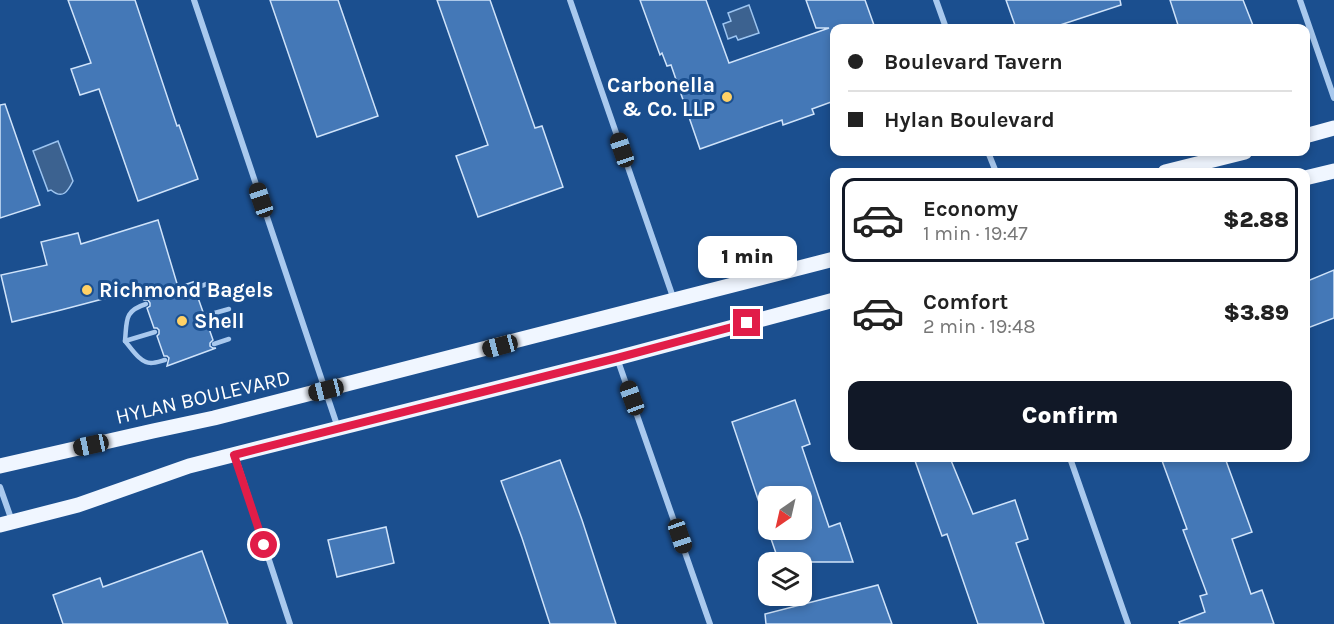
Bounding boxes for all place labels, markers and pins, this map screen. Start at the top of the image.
place label: Carbonella & Co. LLP [607,73,715,121]
marker: Carbonella & Co. LLP [720,90,734,104]
place label: Richmond Bagels [99,278,273,302]
marker: Richmond Bagels [80,283,94,297]
place label: Shell [194,309,244,333]
marker: Shell [175,314,189,328]

